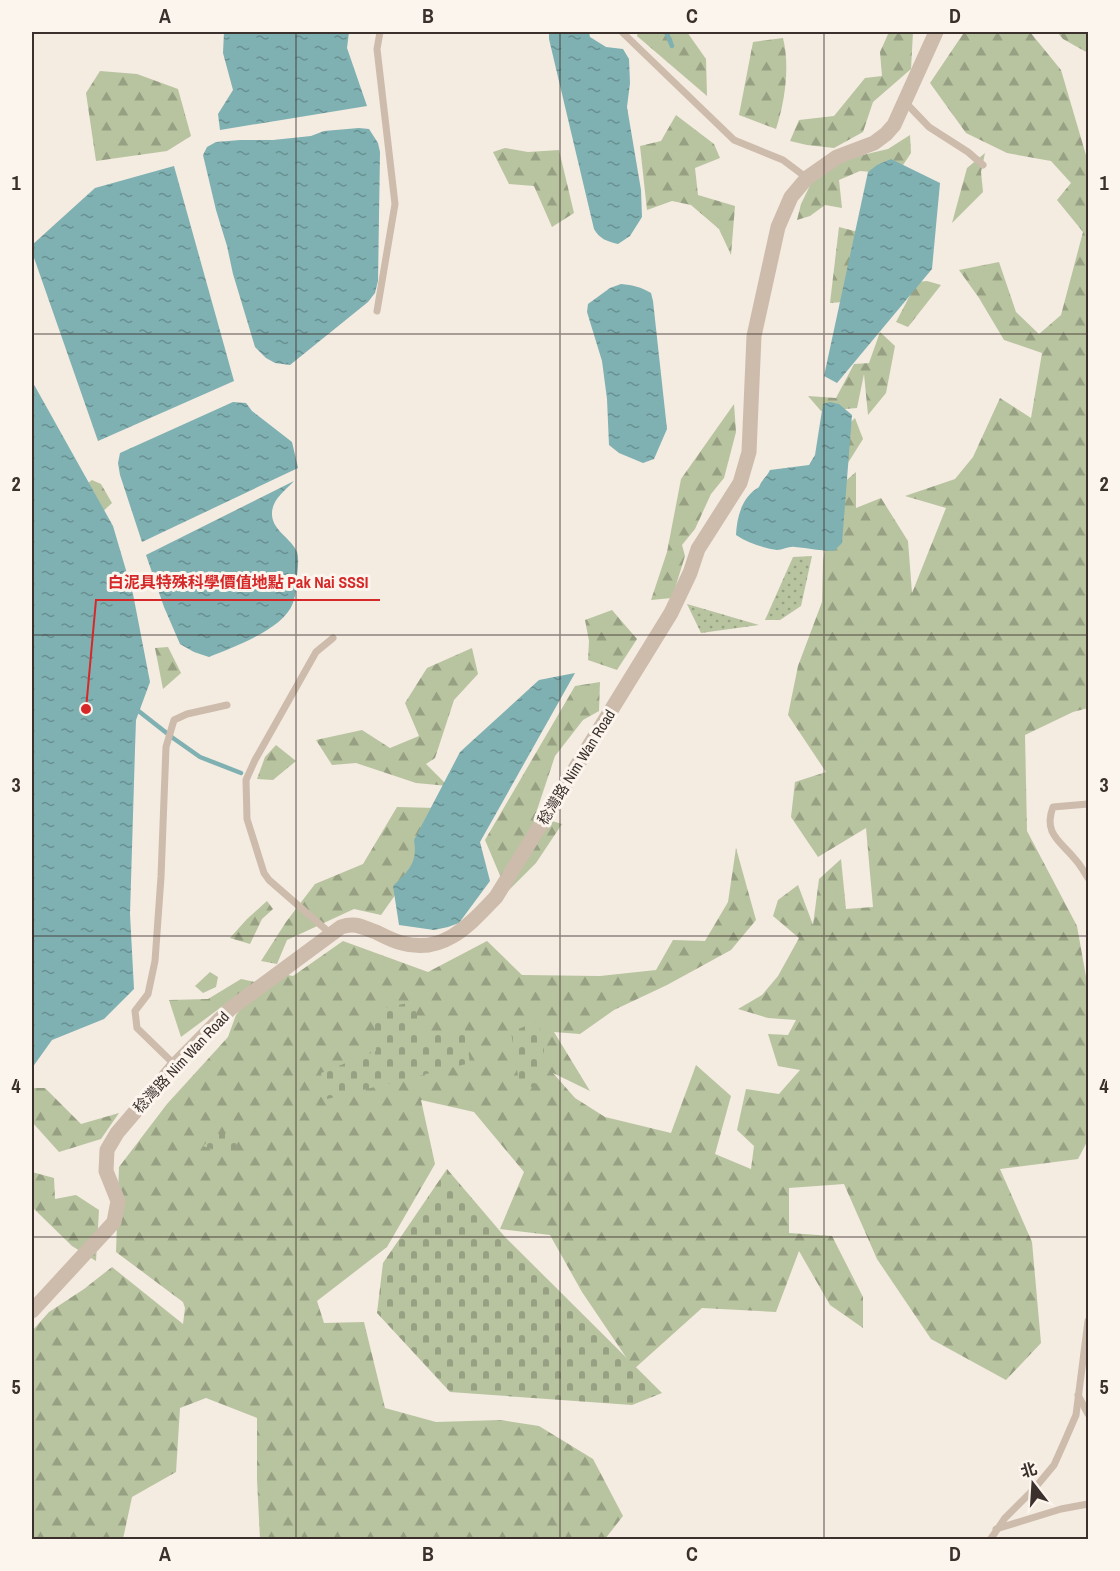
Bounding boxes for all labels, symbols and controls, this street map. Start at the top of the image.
text: A [159,2,171,29]
text: B [422,2,434,29]
text: C [686,2,698,29]
text: D [949,2,961,29]
text: 1 [11,169,21,196]
text: 1 [1099,169,1109,196]
text: 2 [11,470,21,497]
text: 2 [1099,470,1109,497]
callout: 白泥具特殊科學價值地點 Pak Nai SSSI [96,566,380,600]
text: 白泥具特殊科學價值地點 Pak Nai SSSI [108,571,368,593]
street label: 稔灣路 Nim Wan Road [532,705,620,829]
text: 3 [11,771,21,798]
text: 3 [1099,771,1109,798]
street label: 稔灣路 Nim Wan Road [128,1007,234,1117]
text: 4 [11,1072,21,1099]
text: 4 [1099,1072,1109,1099]
text: 5 [11,1373,21,1400]
text: 5 [1099,1373,1109,1400]
north arrow [1003,1454,1063,1514]
text: 北 [1018,1457,1039,1483]
text: A [159,1540,171,1567]
text: B [422,1540,434,1567]
text: C [686,1540,698,1567]
text: D [949,1540,961,1567]

